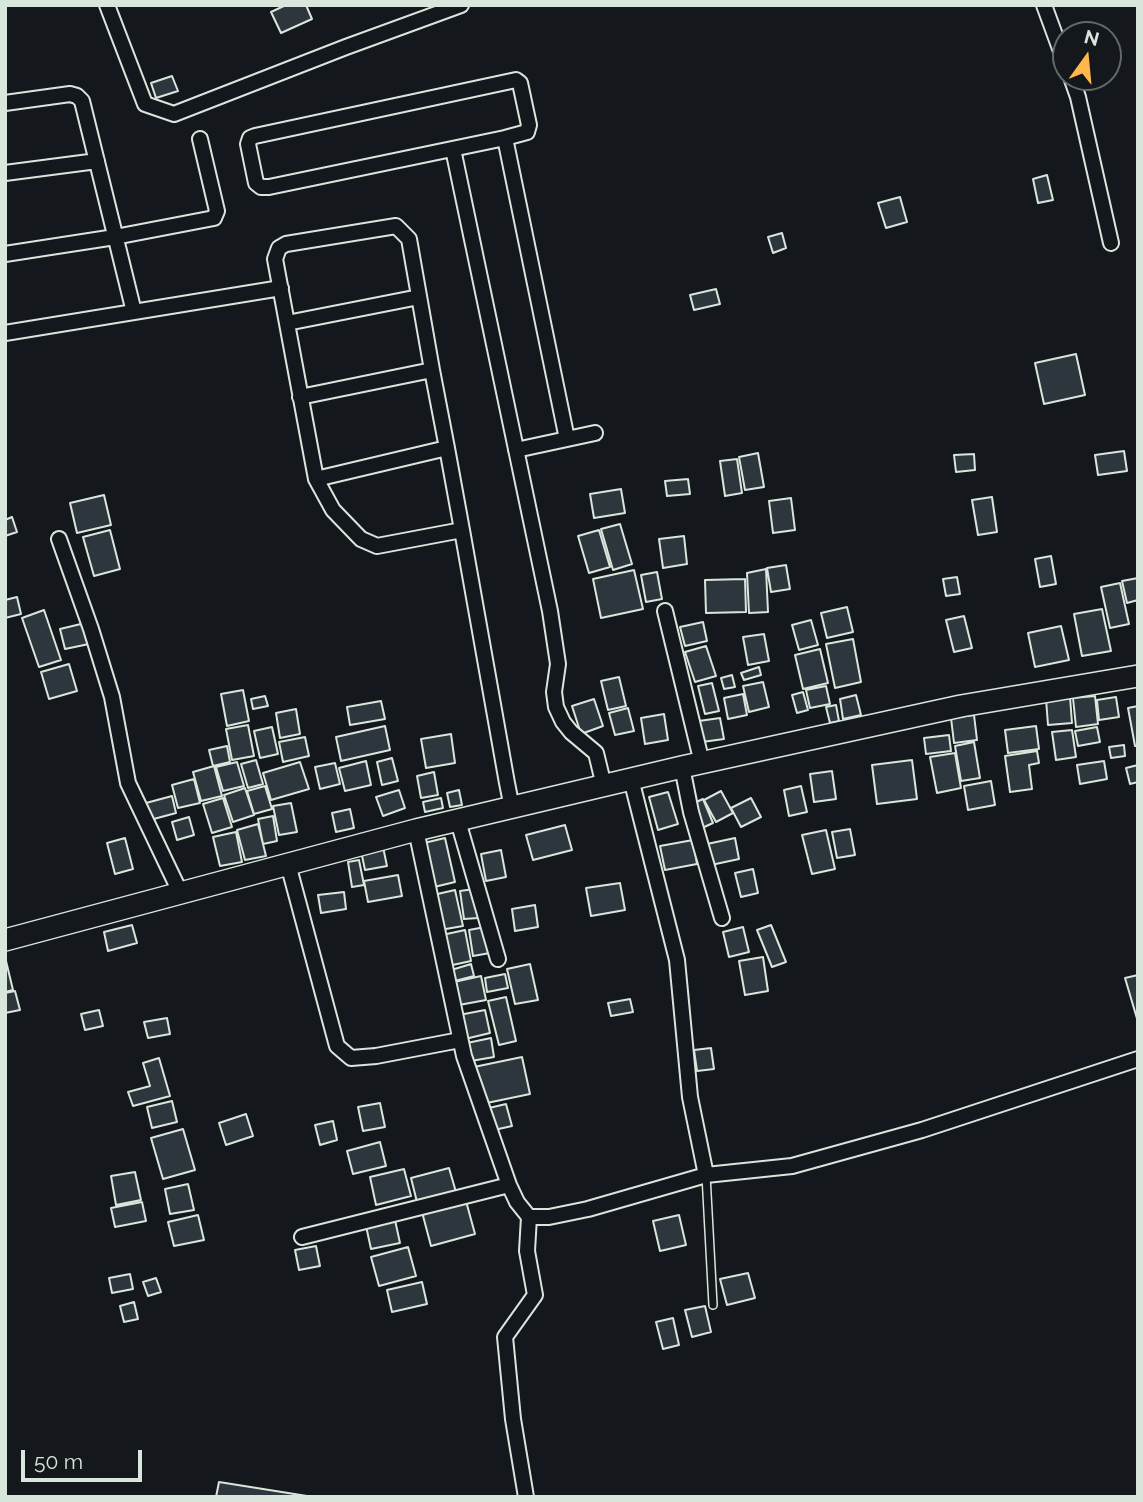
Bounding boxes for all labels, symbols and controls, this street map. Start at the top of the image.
north arrow [1052,21,1122,91]
text: N [1082,25,1102,50]
scale bar [24,1436,145,1480]
text: 50 m [34,1449,83,1474]

